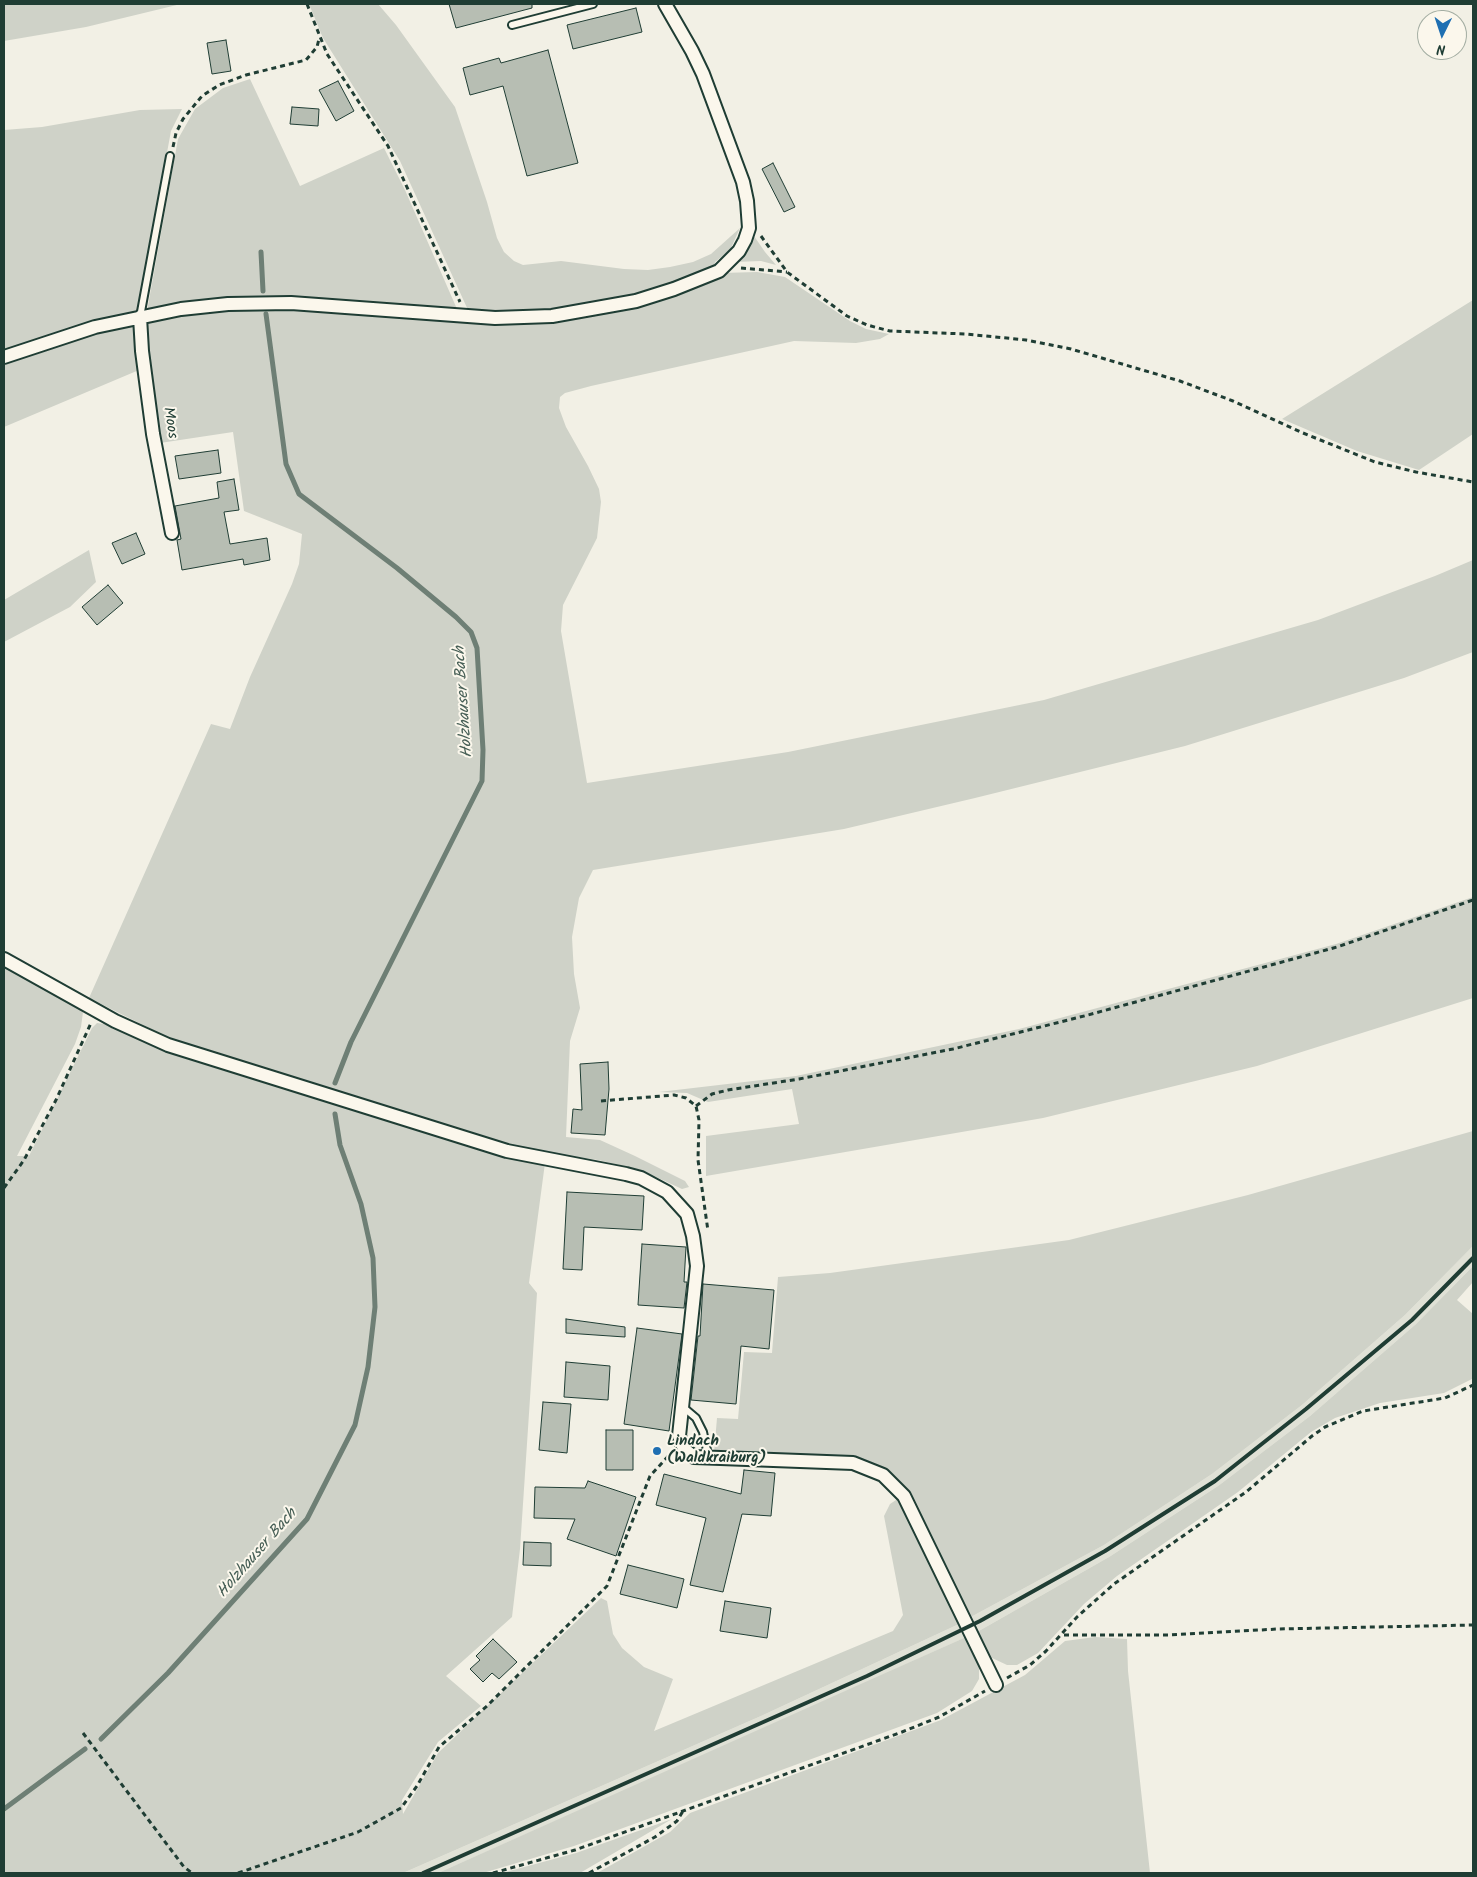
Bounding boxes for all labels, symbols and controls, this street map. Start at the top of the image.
north arrow [1417,10,1467,60]
text: N [1436,38,1446,60]
street label: Moos [158,406,180,440]
water label: Holzhauser Bach [452,646,478,758]
place label: Lindach (Waldkraiburg) [667,1433,766,1468]
marker: Lindach (Waldkraiburg) [651,1445,663,1457]
water label: Holzhauser Bach [214,1506,302,1602]

